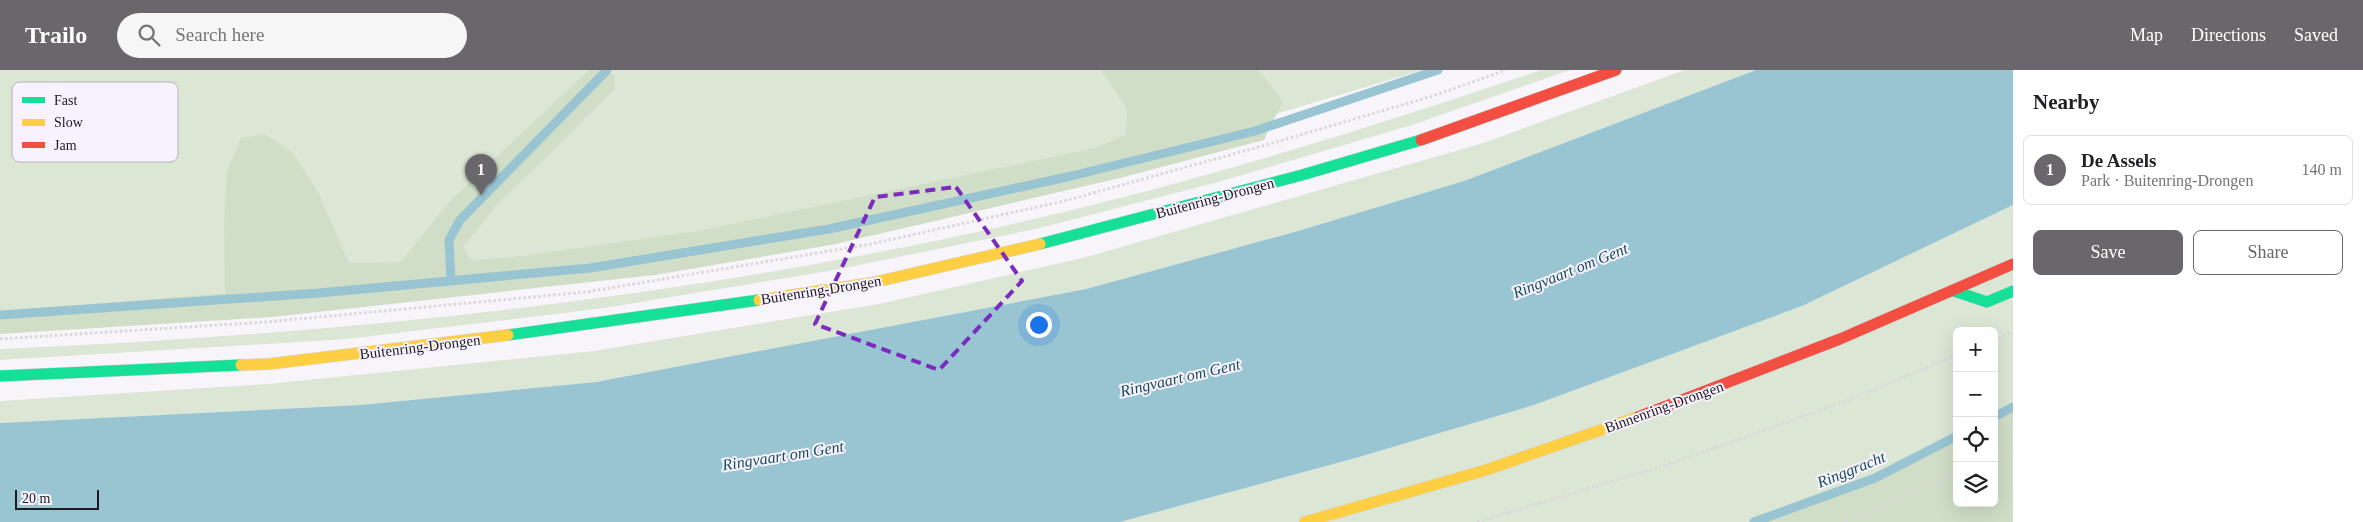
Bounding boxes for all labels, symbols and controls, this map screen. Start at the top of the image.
search box [117,13,467,58]
icon: search [135,21,163,49]
text: Trailo [25,22,87,48]
text: Search here [175,24,264,45]
text: Map [2130,25,2163,45]
text: Directions [2191,25,2266,45]
text: Saved [2294,25,2338,45]
legend [12,82,178,162]
text: Nearby [2033,90,2100,114]
text: Fast [54,93,77,108]
text: Slow [54,115,84,130]
text: Jam [54,138,77,153]
text: De Assels [2081,150,2156,171]
pin: 1 [465,154,497,195]
text: 1 [2046,161,2054,178]
text: 140 m [2302,161,2342,178]
text: Park · Buitenring-Drongen [2081,172,2253,189]
street label: Buitenring-Drongen [1154,174,1276,221]
button: Save [2033,230,2183,275]
button: Share [2193,230,2343,275]
water label: Ringvaart om Gent [1509,239,1631,303]
street label: Buitenring-Drongen [760,273,883,307]
your location [1026,312,1052,338]
map controls [1953,327,1998,507]
button: + [1953,327,1998,372]
street label: Buitenring-Drongen [359,332,482,362]
water label: Ringvaart om Gent [1117,355,1243,401]
button: − [1953,372,1998,417]
street label: Binnenring-Drongen [1603,378,1726,436]
button: locate [1953,417,1998,462]
water label: Ringvaart om Gent [720,437,846,475]
water label: Ringgracht [1814,448,1889,492]
button: layers [1953,462,1998,507]
scale bar [15,487,99,510]
text: 20 m [22,491,50,506]

